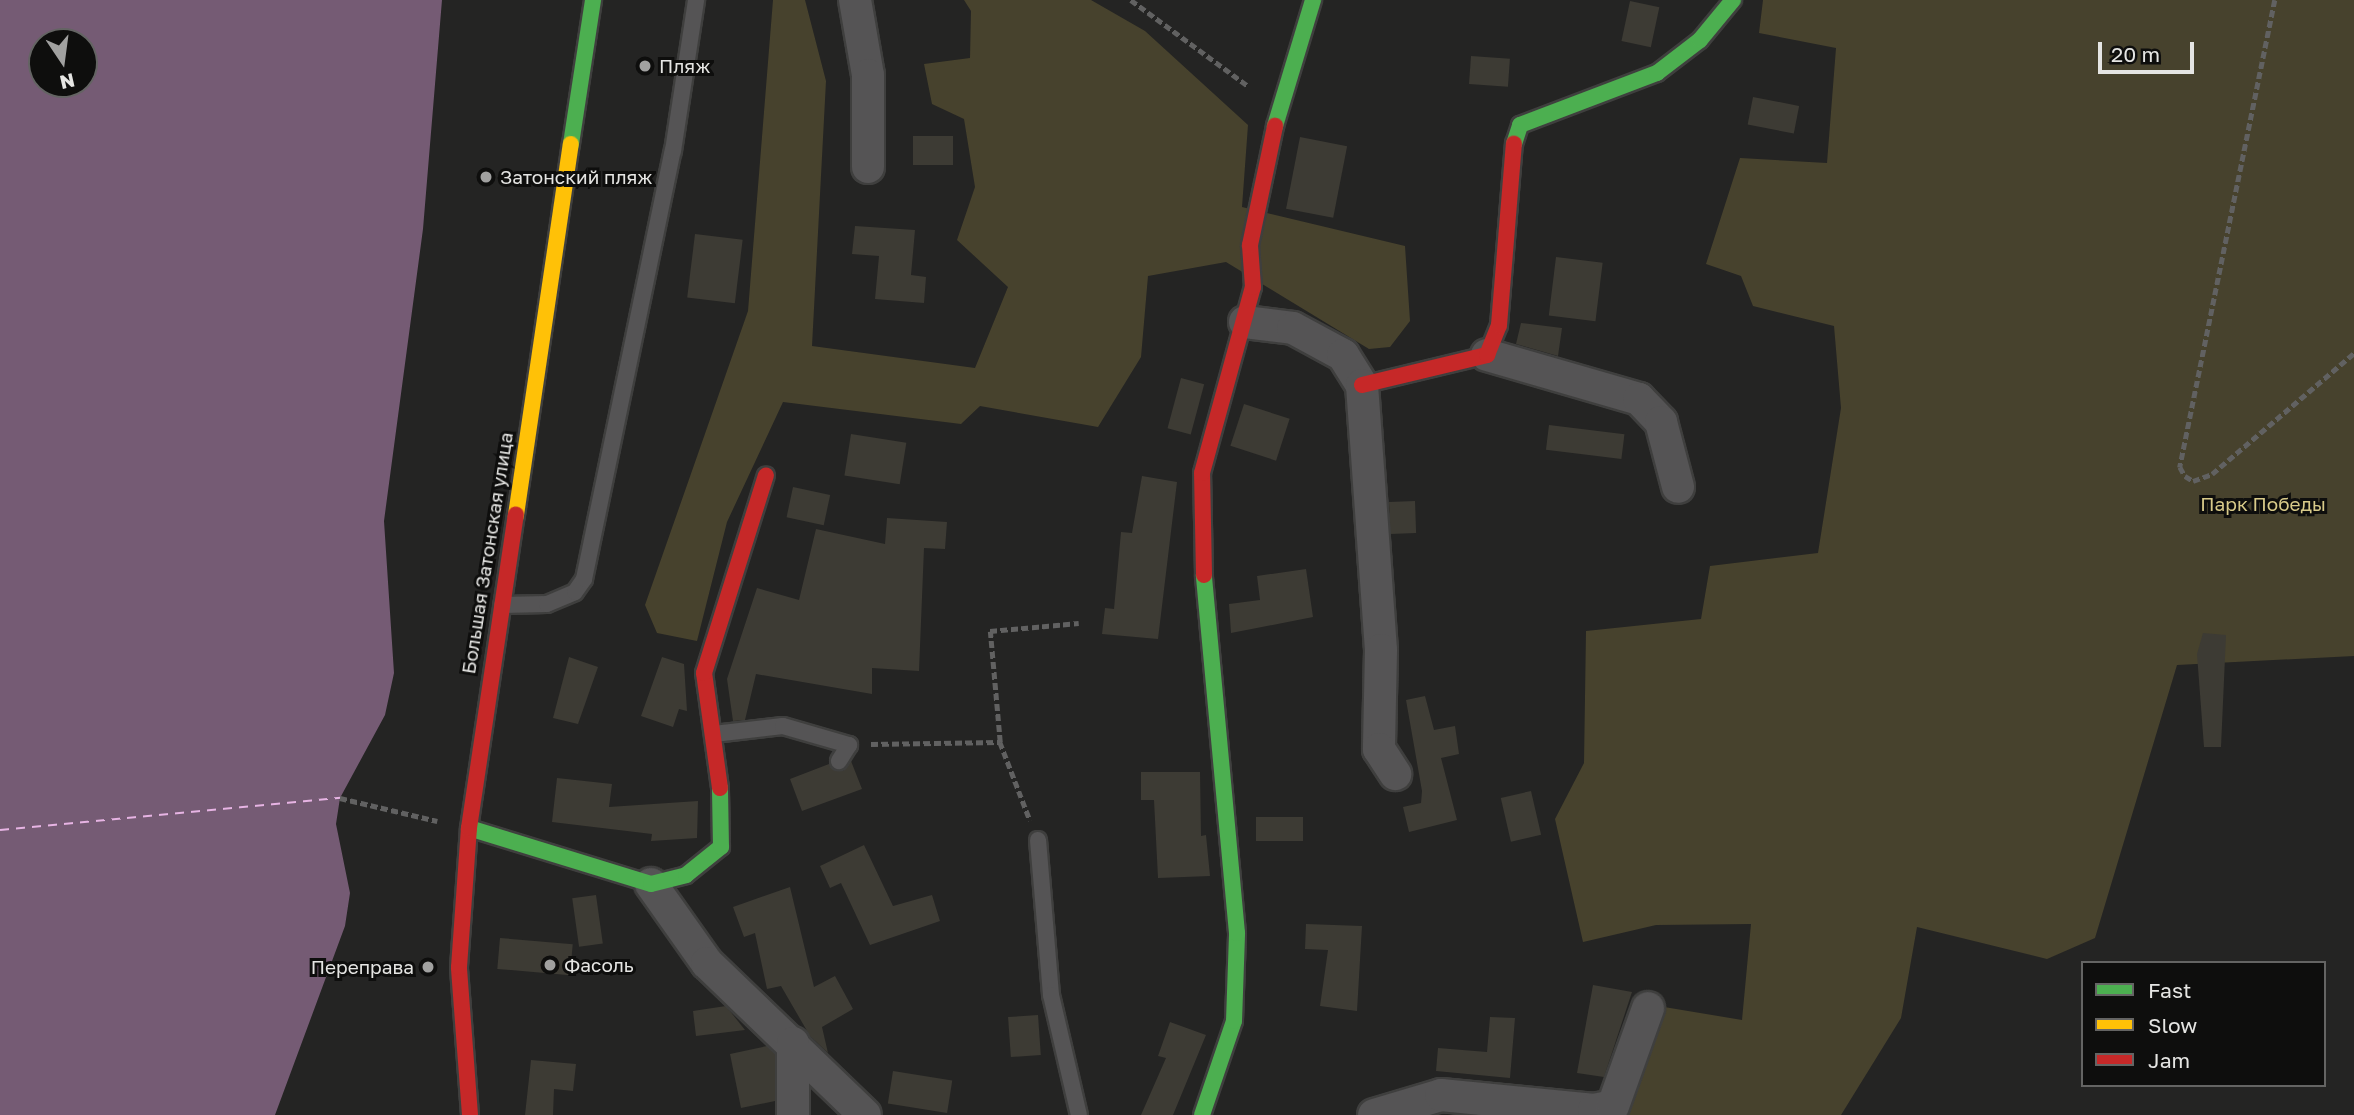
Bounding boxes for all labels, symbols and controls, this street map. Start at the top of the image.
north arrow [28,28,98,98]
scale bar [2102,28,2198,72]
text: 20 m [2111,41,2160,67]
place label: Пляж [659,55,710,77]
marker: Пляж [637,58,653,74]
text: N [58,69,77,95]
place label: Затонский пляж [500,166,653,188]
marker: Затонский пляж [478,169,494,185]
street label: Большая Затонская улица [457,430,517,676]
park label: Парк Победы [2200,493,2326,515]
place label: Фасоль [564,954,634,976]
place label: Переправа [311,956,414,978]
marker: Фасоль [542,957,558,973]
marker: Переправа [420,959,436,975]
legend [2081,961,2326,1087]
text: Fast [2148,977,2191,1003]
text: Slow [2148,1012,2197,1038]
text: Jam [2148,1047,2190,1073]

